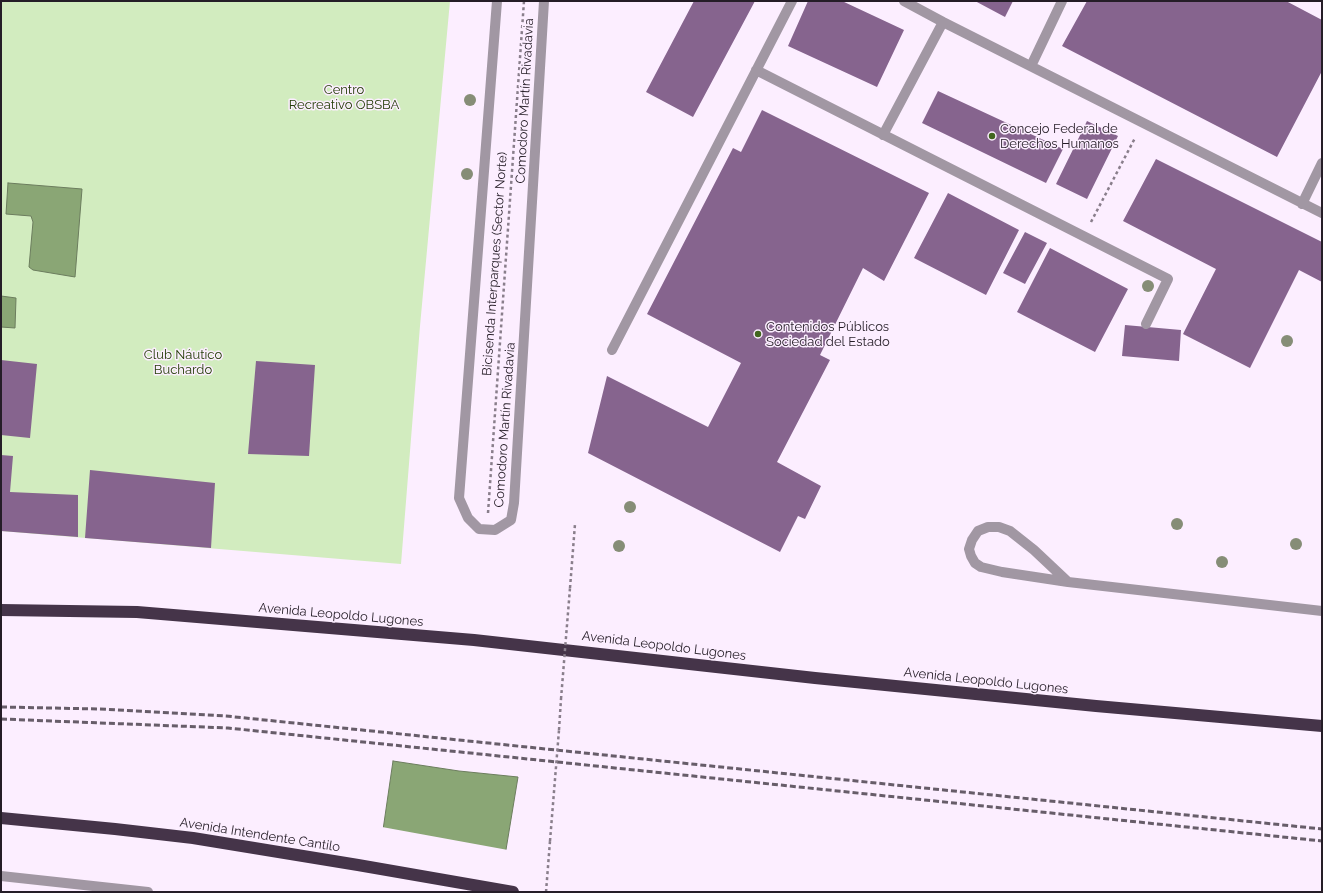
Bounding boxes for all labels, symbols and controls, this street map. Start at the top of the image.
street label: Comodoro Martín Rivadavia [513,18,537,184]
park label: Centro Recreativo OBSBA [289,82,399,113]
place label: Concejo Federal de Derechos Humanos [1000,121,1119,152]
marker: Concejo Federal de Derechos Humanos [987,131,997,141]
street label: Bicisenda Interparques (Sector Norte) [479,152,511,376]
place label: Contenidos Públicos Sociedad del Estado [766,319,890,350]
marker: Contenidos Públicos Sociedad del Estado [753,329,763,339]
street label: Comodoro Martín Rivadavia [491,342,519,508]
park label: Club Náutico Buchardo [144,347,222,378]
street label: Avenida Leopoldo Lugones [258,600,424,630]
street label: Avenida Leopoldo Lugones [581,628,747,664]
street label: Avenida Leopoldo Lugones [903,665,1069,697]
street label: Avenida Intendente Cantilo [179,815,341,855]

